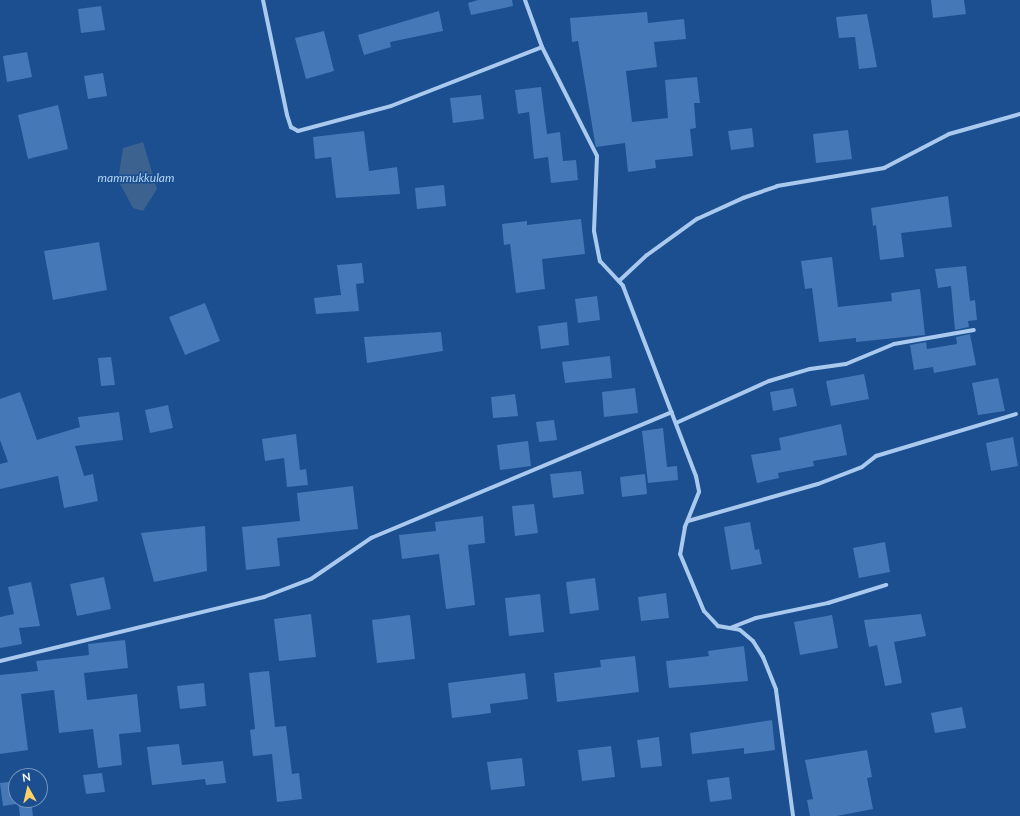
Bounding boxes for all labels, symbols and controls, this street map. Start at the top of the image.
water label: mammukkulam [98,171,174,185]
north arrow [8,768,48,808]
text: N [21,770,31,784]

